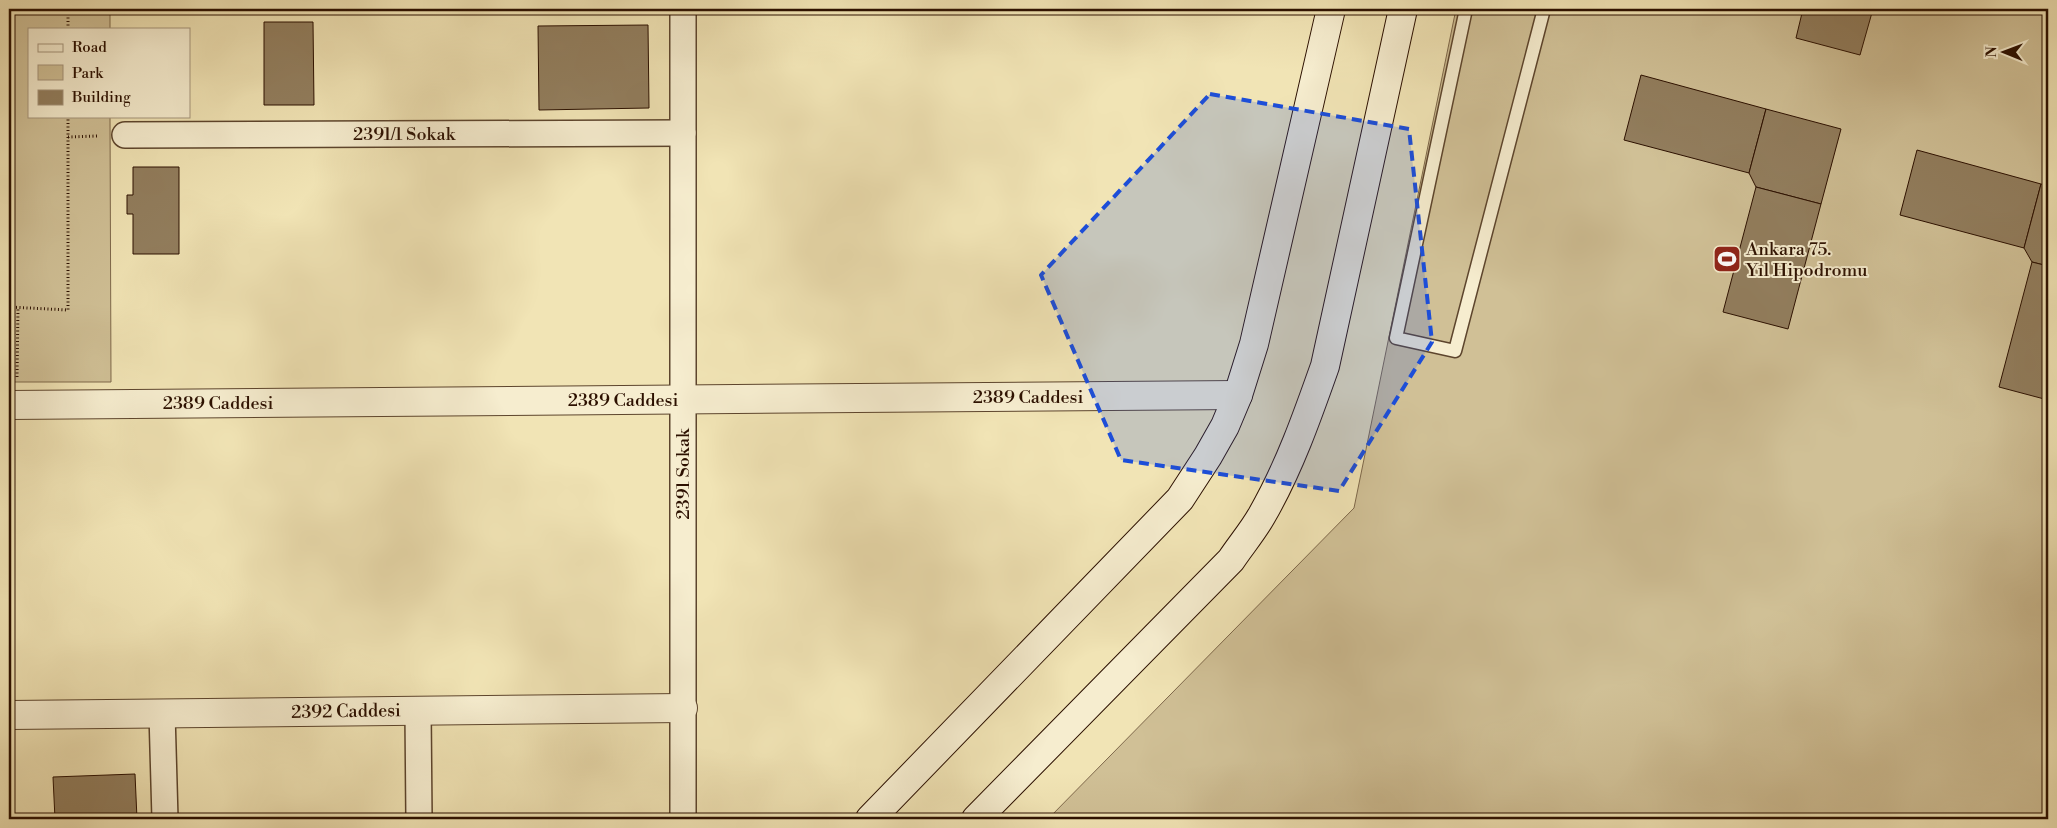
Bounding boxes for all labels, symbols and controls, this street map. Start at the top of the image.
legend [28,28,190,118]
north arrow [1980,28,2030,78]
text: Road [72,38,107,57]
text: N [1983,46,2001,57]
text: Park [72,64,104,83]
text: Building [71,88,131,107]
street label: 2391/1 Sokak [353,123,457,146]
place label: Ankara 75. Yıl Hipodromu [1745,238,1868,282]
sports icon: Ankara 75. Yıl Hipodromu [1712,244,1742,274]
street label: 2389 Caddesi [973,386,1083,409]
street label: 2389 Caddesi [568,389,678,412]
street label: 2389 Caddesi [163,392,273,415]
street label: 2391 Sokak [672,427,695,519]
street label: 2392 Caddesi [291,699,401,724]

